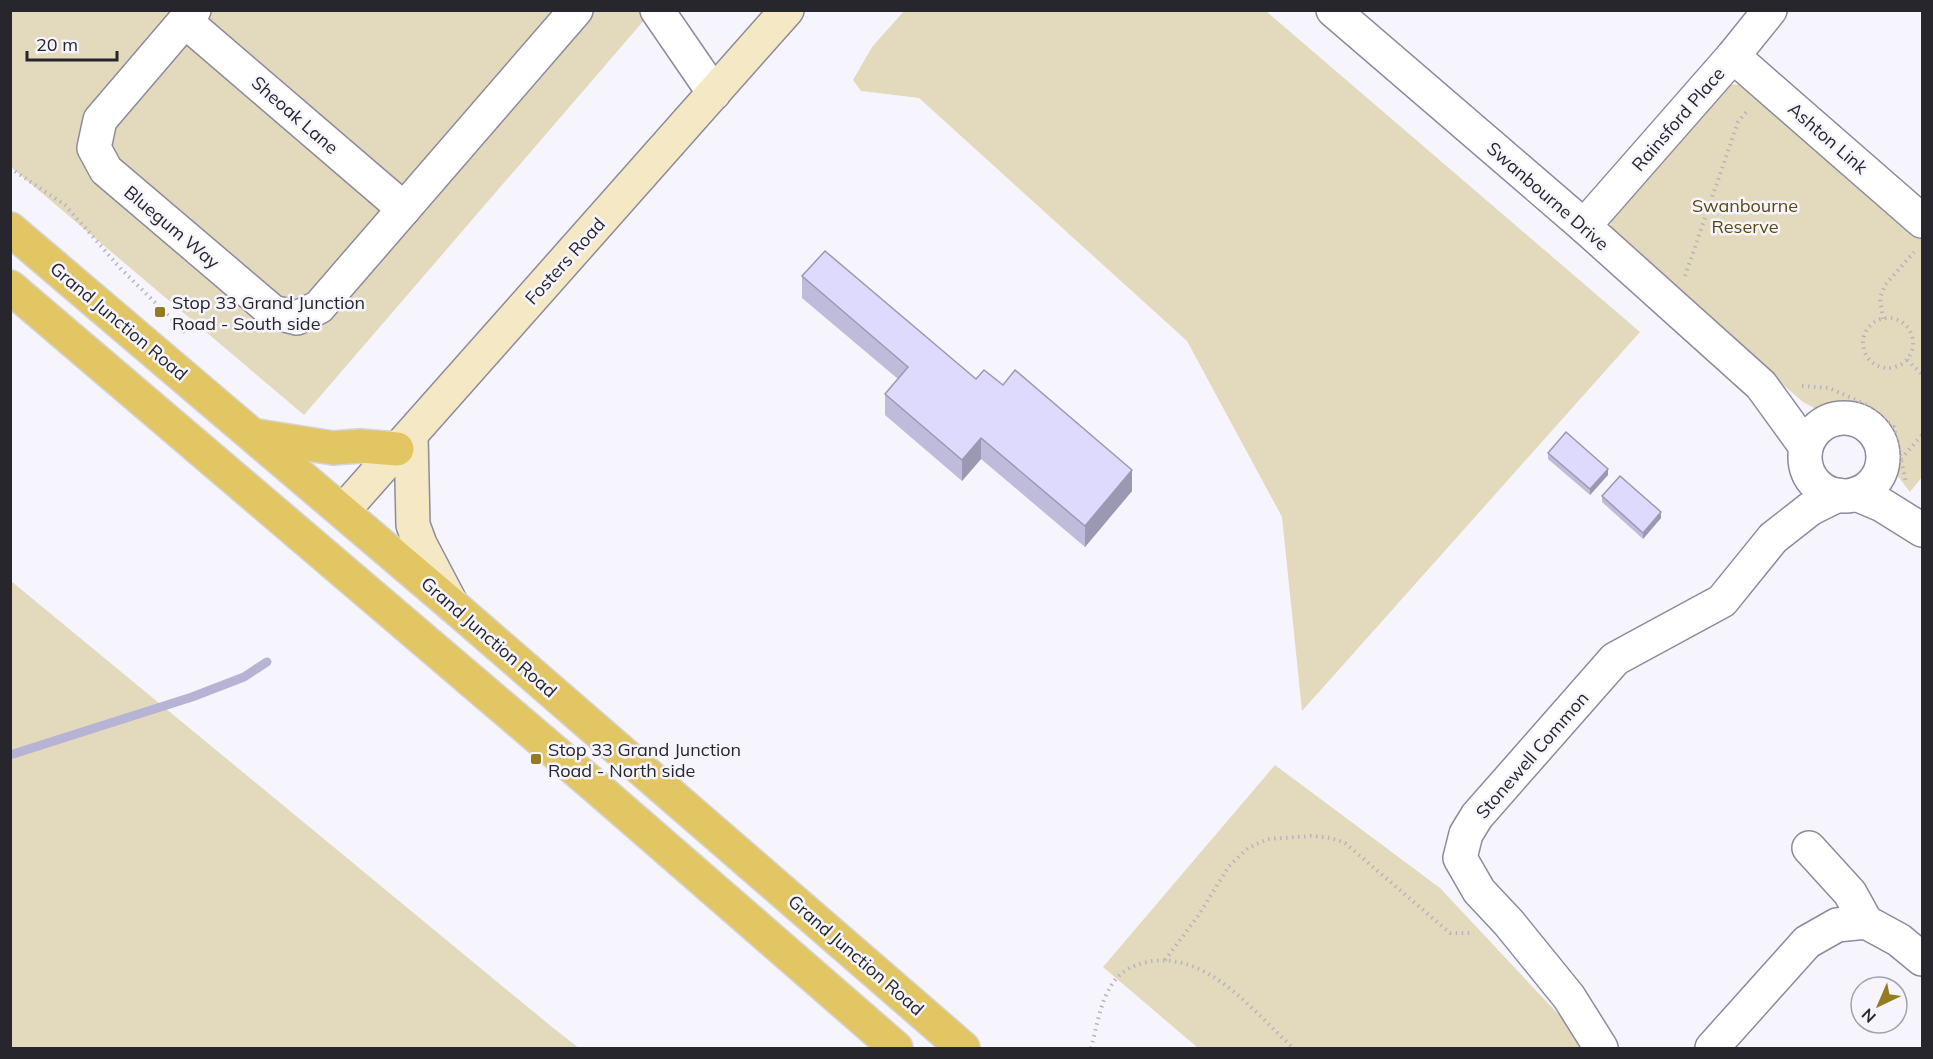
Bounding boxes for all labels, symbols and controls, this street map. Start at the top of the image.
scale bar [27,24,117,62]
text: 20 m [36,33,78,56]
street label: Rainsford Place [1627,62,1729,176]
street label: Sheoak Lane [247,71,343,159]
street label: Ashton Link [1783,97,1873,179]
street label: Swanbourne Drive [1482,137,1614,255]
street label: Bluegum Way [120,180,225,274]
park label: Swanbourne Reserve [1692,194,1798,238]
street label: Fosters Road [520,213,610,309]
street label: Grand Junction Road [46,257,192,385]
place label: Stop 33 Grand Junction Road - South side [172,291,365,335]
marker: Stop 33 Grand Junction Road - South side [153,305,167,319]
street label: Grand Junction Road [416,572,562,702]
street label: Stonewell Common [1471,687,1593,823]
place label: Stop 33 Grand Junction Road - North side [548,738,741,782]
marker: Stop 33 Grand Junction Road - North side [529,752,543,766]
street label: Grand Junction Road [783,890,929,1020]
north arrow [1849,975,1909,1035]
text: N [1857,1004,1880,1027]

